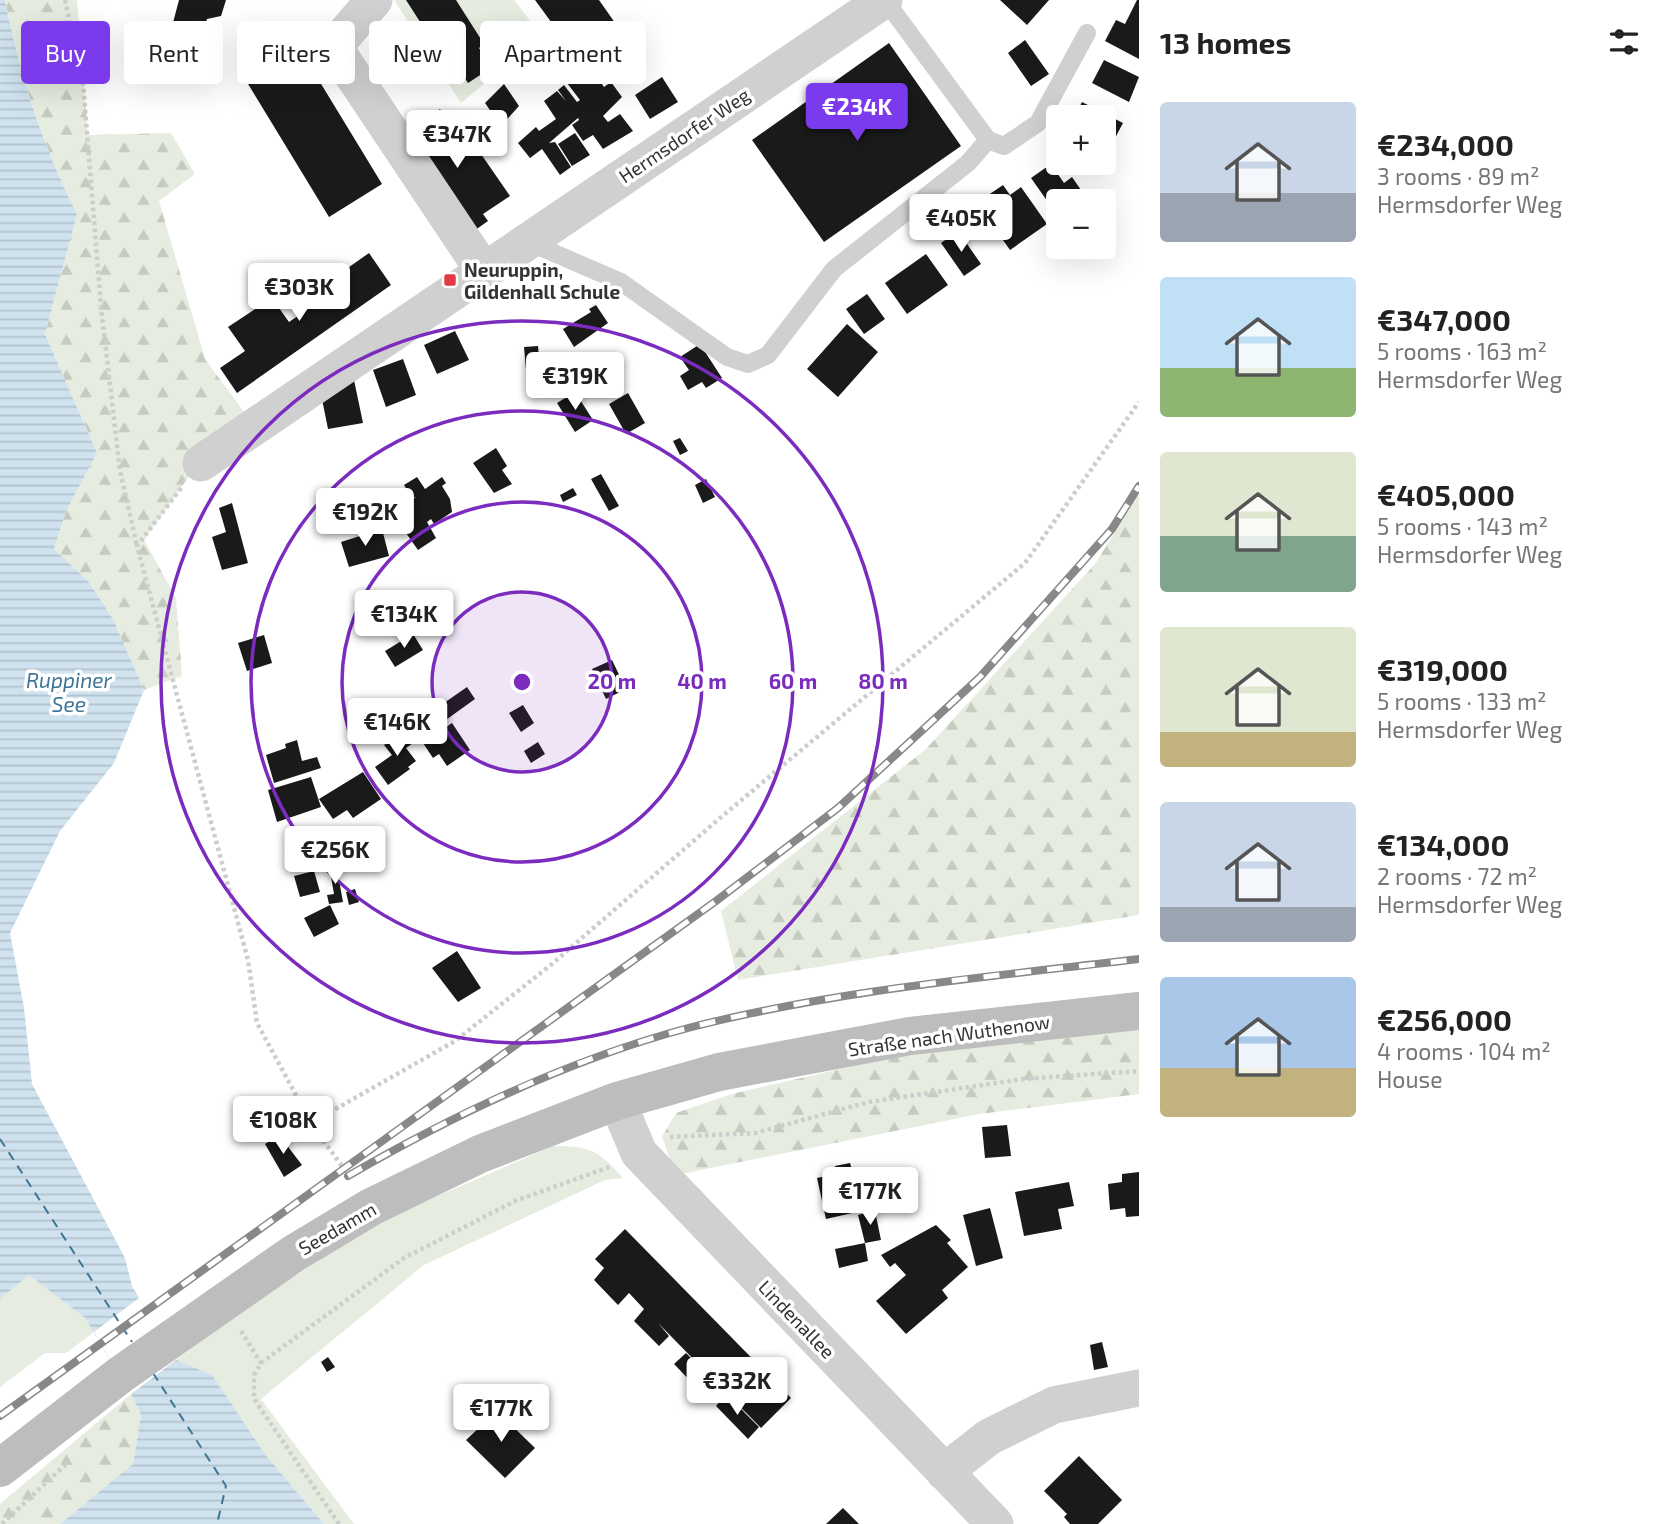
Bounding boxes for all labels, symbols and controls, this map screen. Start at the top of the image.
chip: Buy [21,21,110,84]
chip: Rent [124,21,223,84]
chip: Filters [237,21,355,84]
chip: New [369,21,466,84]
chip: Apartment [480,21,646,84]
icon: filters [1605,23,1643,61]
text: 13 homes [1160,24,1291,60]
street label: Hermsdorfer Weg [614,82,754,187]
pin: €234K [808,83,906,143]
text: €234K [822,92,892,120]
map controls [1046,105,1116,259]
button: + [1046,105,1116,175]
pin: €347K [408,110,506,170]
text: €347K [422,119,492,147]
text: €234,000 [1377,126,1514,162]
icon: home [1216,130,1300,214]
text: 3 rooms · 89 m² [1377,162,1539,190]
button: − [1046,189,1116,259]
text: Hermsdorfer Weg [1377,190,1562,218]
pin: €405K [912,194,1010,254]
text: €405K [925,203,997,231]
place label: Neuruppin, Gildenhall Schule [464,258,620,303]
pin: €303K [250,264,348,323]
text: €303K [264,272,334,300]
marker: Neuruppin, Gildenhall Schule [442,272,458,288]
text: €347,000 [1377,301,1511,337]
icon: home [1216,305,1300,389]
text: 5 rooms · 163 m² [1377,337,1547,365]
pin: €319K [526,352,624,412]
text: €319K [542,361,608,389]
text: Hermsdorfer Weg [1377,365,1562,393]
text: €405,000 [1377,476,1515,512]
icon: home [1216,480,1300,564]
pin: €192K [316,489,414,548]
text: €192K [332,497,398,525]
text: 5 rooms · 143 m² [1377,512,1548,540]
text: Hermsdorfer Weg [1377,540,1562,568]
pin: €134K [355,590,453,650]
text: €134K [371,599,437,627]
text: €319,000 [1377,651,1508,687]
icon: home [1216,655,1300,739]
water label: Ruppiner See [26,667,113,716]
text: 20 m [588,668,636,693]
text: 40 m [677,668,727,693]
text: 60 m [769,668,817,693]
text: 80 m [858,668,908,693]
centre of rings [510,670,534,694]
text: 5 rooms · 133 m² [1377,687,1547,715]
pin: €146K [348,698,446,758]
text: €146K [363,707,431,735]
text: Hermsdorfer Weg [1377,715,1562,743]
pin: €256K [286,826,384,886]
text: €134,000 [1377,826,1509,862]
icon: home [1216,830,1300,914]
text: €256K [301,835,369,863]
text: 2 rooms · 72 m² [1377,862,1537,890]
text: Hermsdorfer Weg [1377,890,1562,918]
text: €256,000 [1377,1001,1512,1037]
icon: home [1216,1005,1300,1089]
street label: Straße nach Wuthenow [847,1009,1052,1061]
text: 4 rooms · 104 m² [1377,1037,1551,1065]
text: House [1377,1065,1443,1093]
pin: €108K [234,1096,332,1156]
text: €108K [249,1105,317,1133]
pin: €177K [821,1168,919,1227]
text: €177K [838,1176,902,1204]
street label: Seedamm [294,1197,380,1259]
street label: Lindenallee [754,1275,840,1363]
pin: €332K [688,1358,786,1417]
text: €332K [703,1366,771,1394]
pin: €177K [452,1384,550,1444]
text: €177K [469,1393,533,1421]

